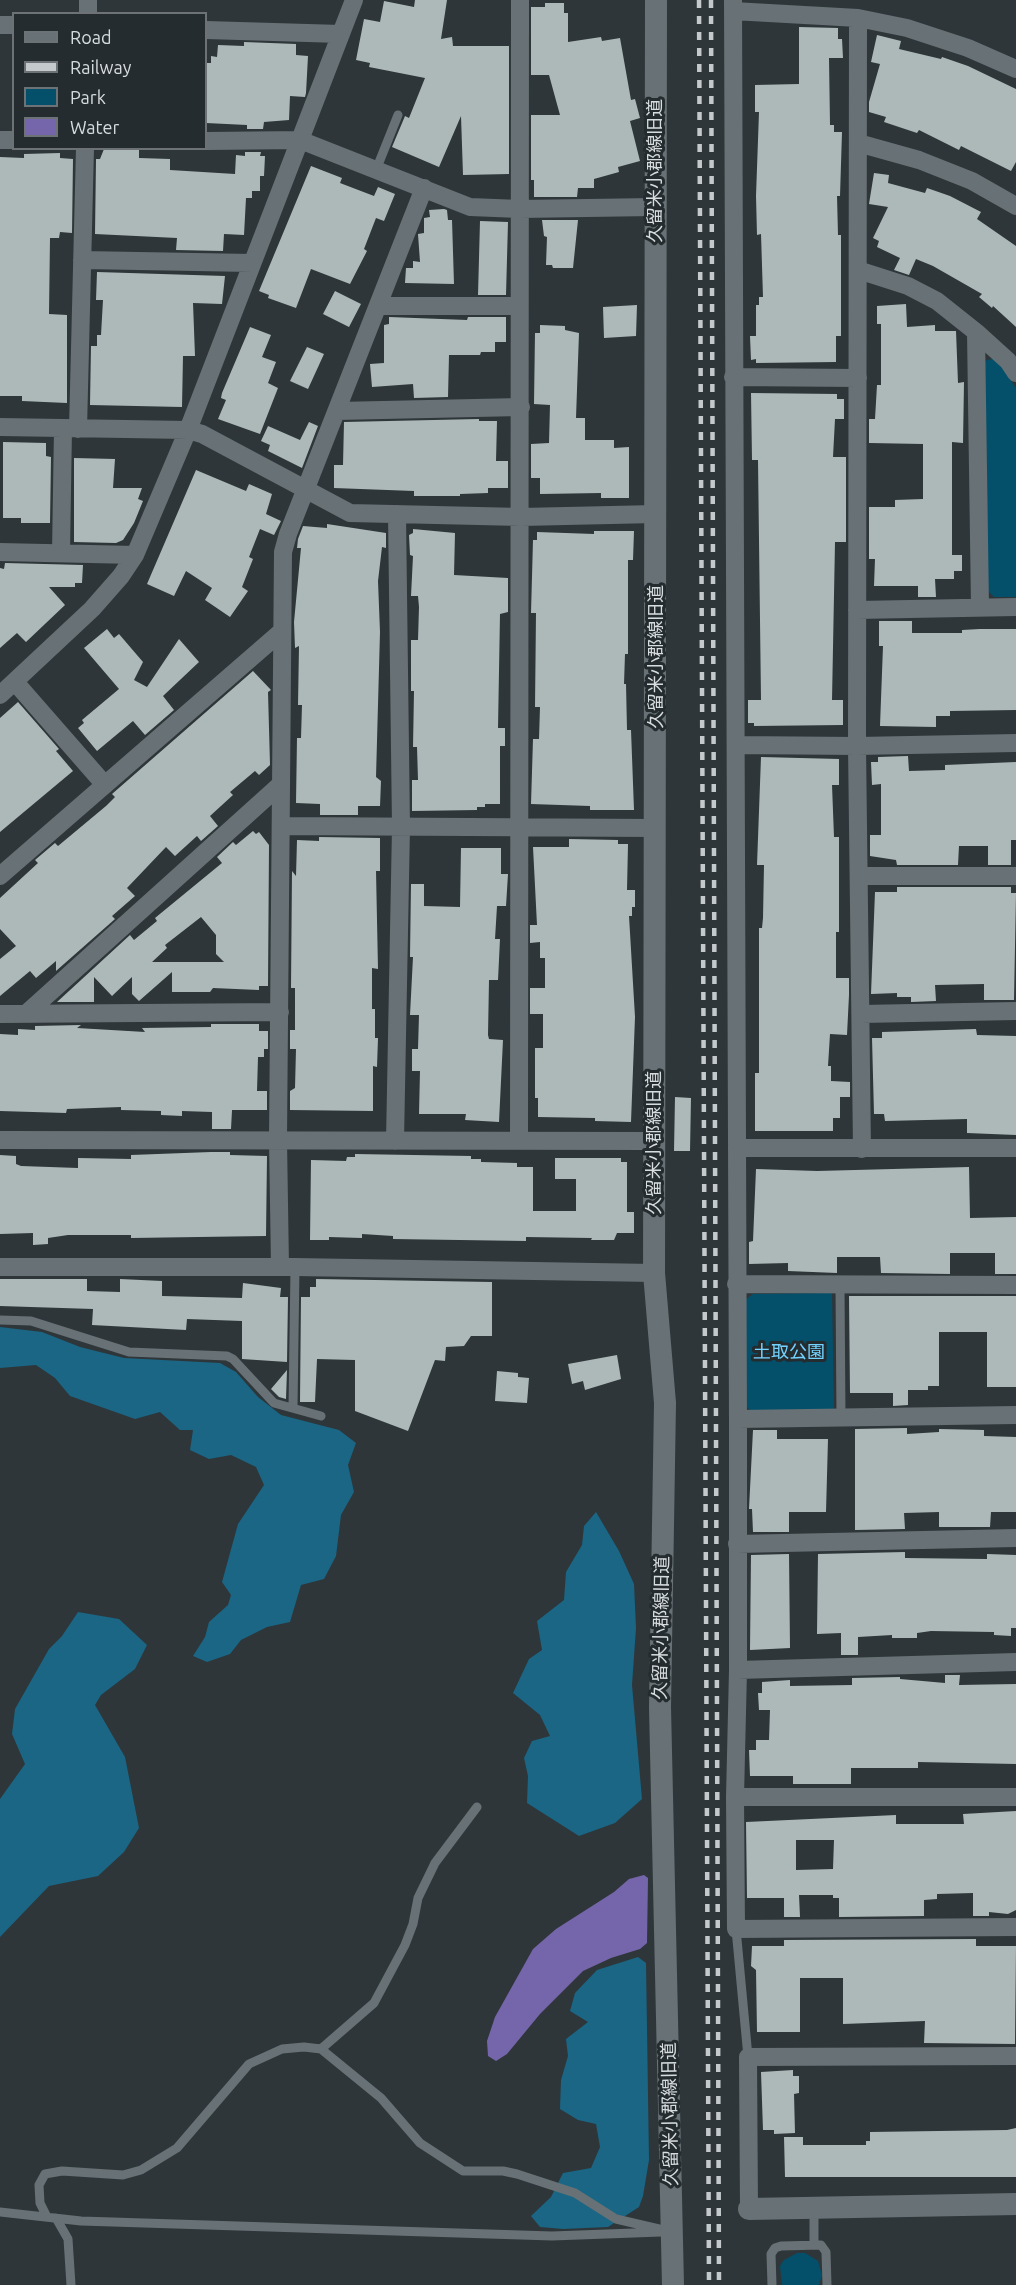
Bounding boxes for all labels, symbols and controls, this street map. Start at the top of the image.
legend [12,12,207,150]
text: Road [70,27,112,47]
text: Railway [70,57,131,77]
text: Park [70,87,106,107]
street label: 久留米小郡線旧道 [644,99,666,243]
text: Water [70,117,119,137]
street label: 久留米小郡線旧道 [645,585,667,729]
street label: 久留米小郡線旧道 [643,1071,665,1215]
park label: 土取公園 [753,1341,825,1363]
street label: 久留米小郡線旧道 [649,1556,673,1700]
street label: 久留米小郡線旧道 [658,2042,682,2186]

